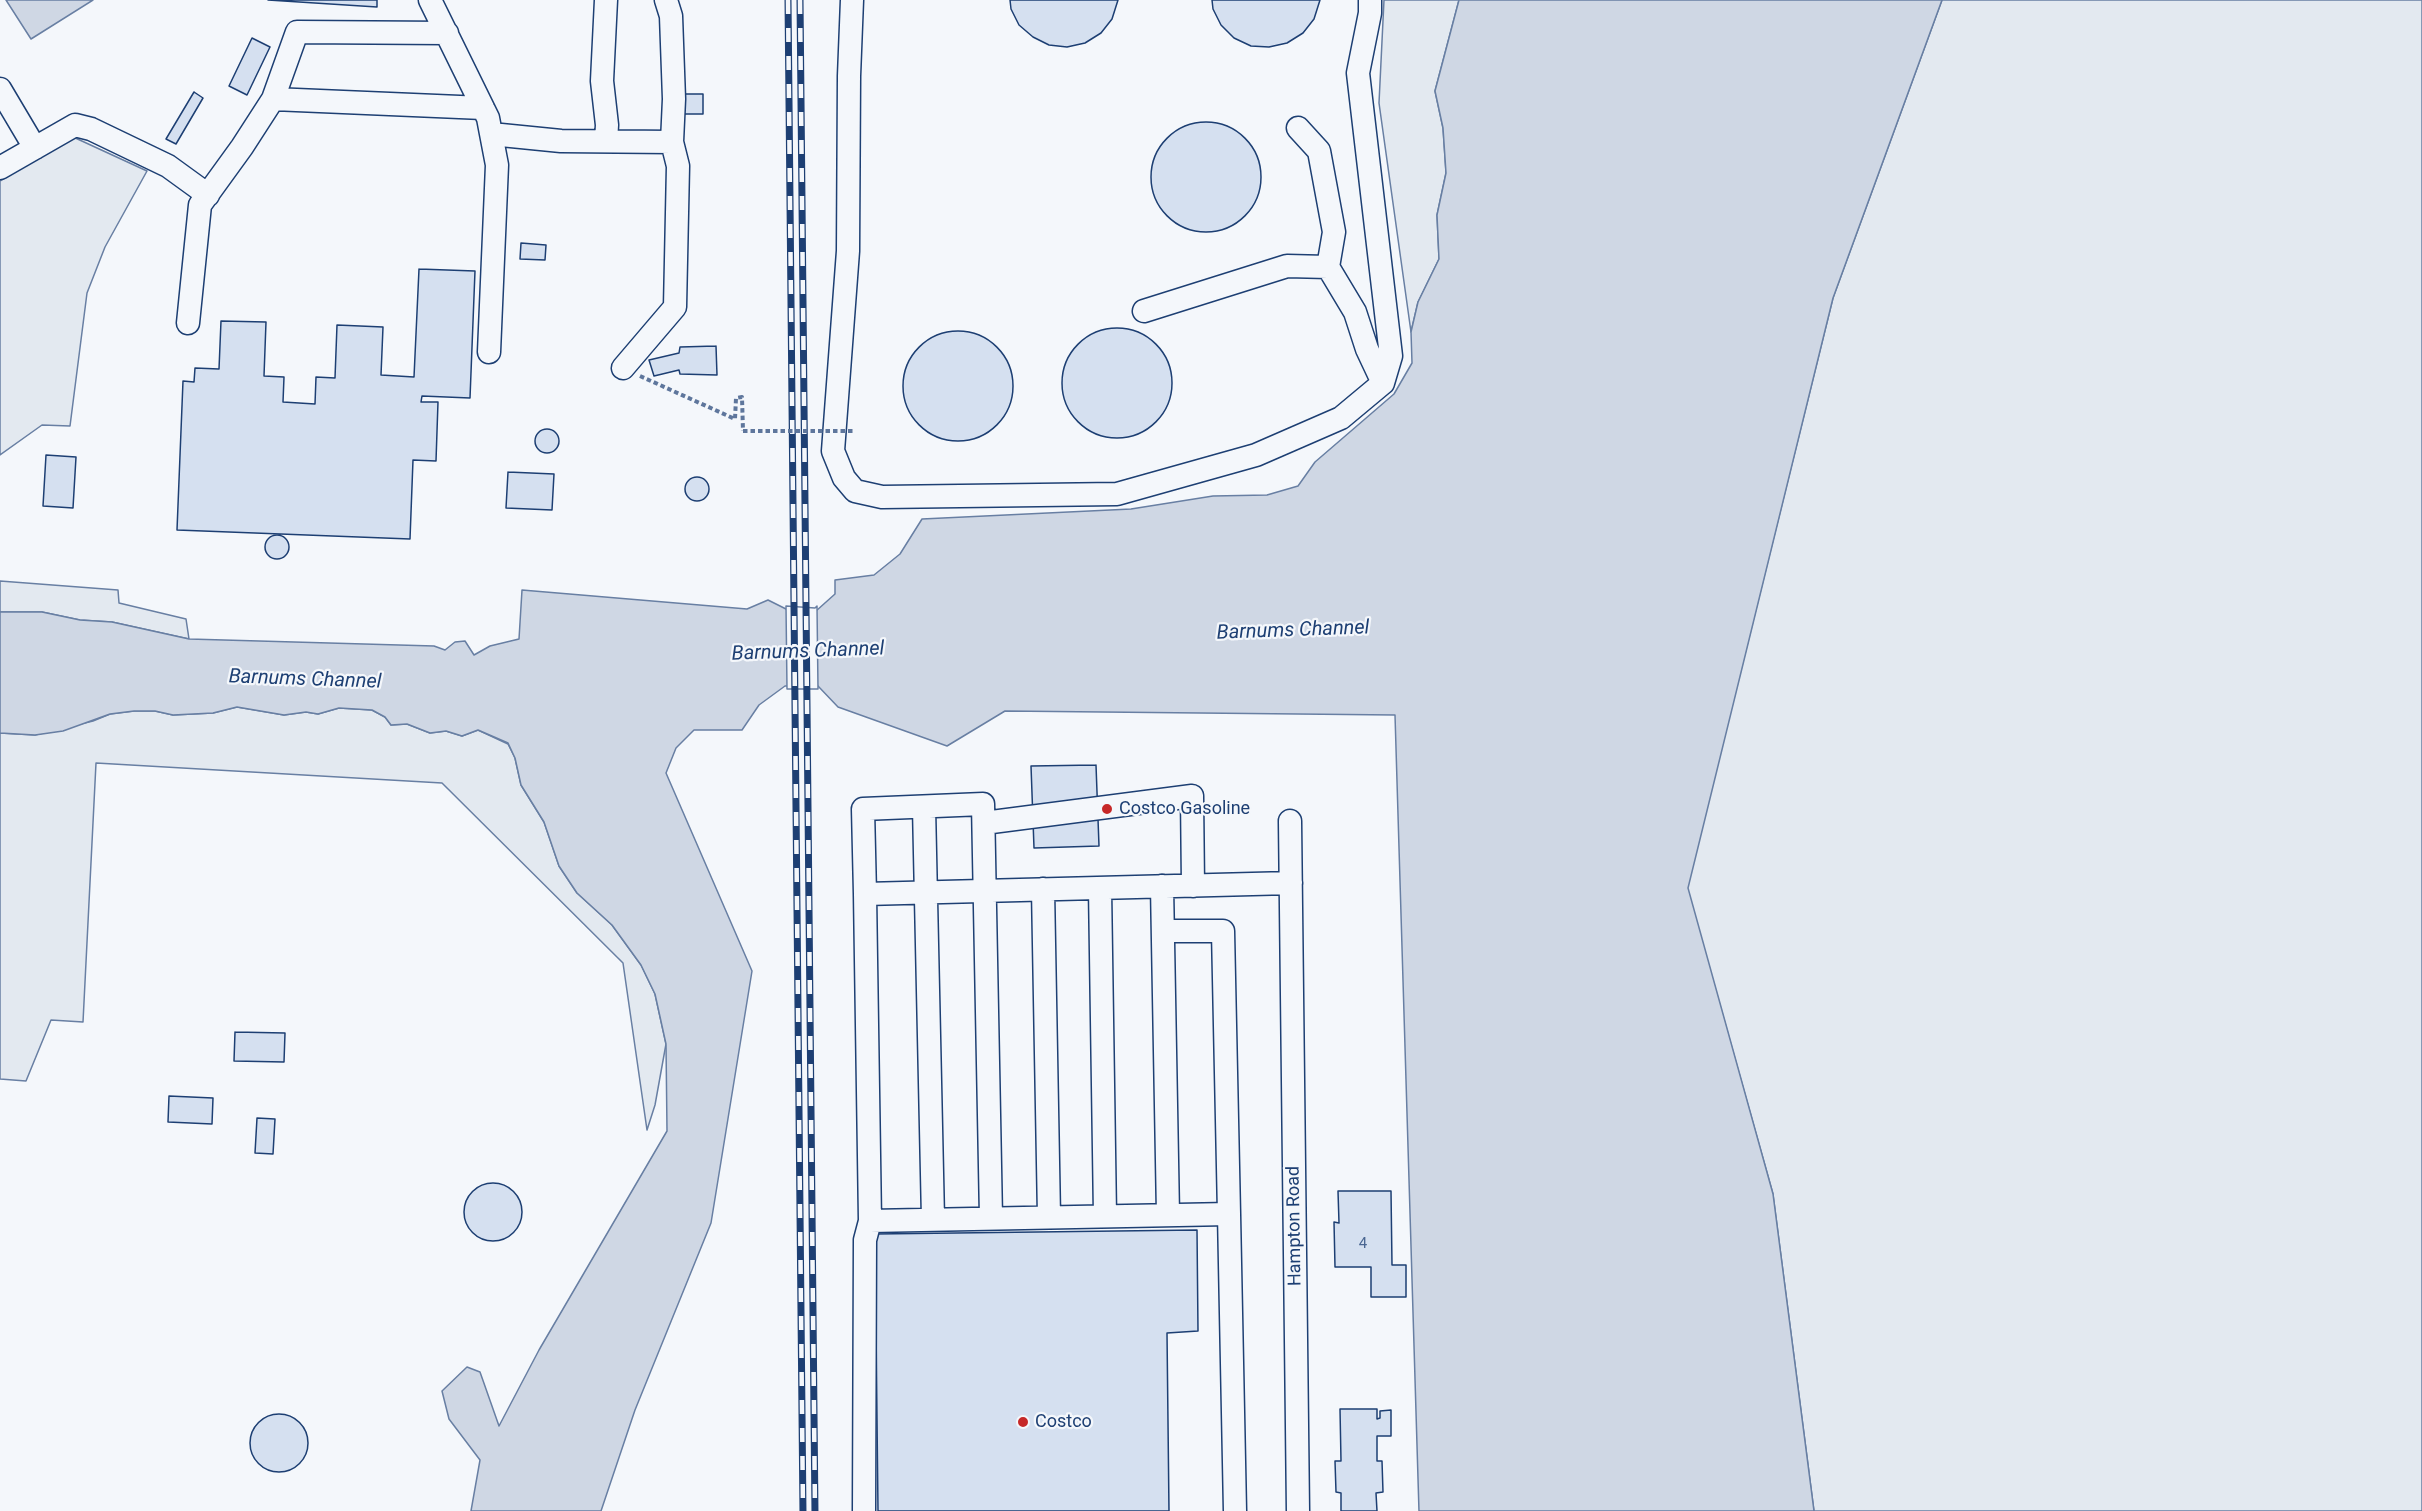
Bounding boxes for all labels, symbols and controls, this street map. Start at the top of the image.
water label: Barnums Channel [1216,616,1370,646]
water label: Barnums Channel [731,637,885,667]
water label: Barnums Channel [228,665,382,695]
place label: Costco Gasoline [1119,798,1250,820]
marker: Costco Gasoline [1100,802,1114,816]
street label: Hampton Road [1283,1166,1307,1286]
house number: 4 [1359,1235,1367,1253]
place label: Costco [1035,1411,1092,1433]
marker: Costco [1016,1415,1030,1429]

